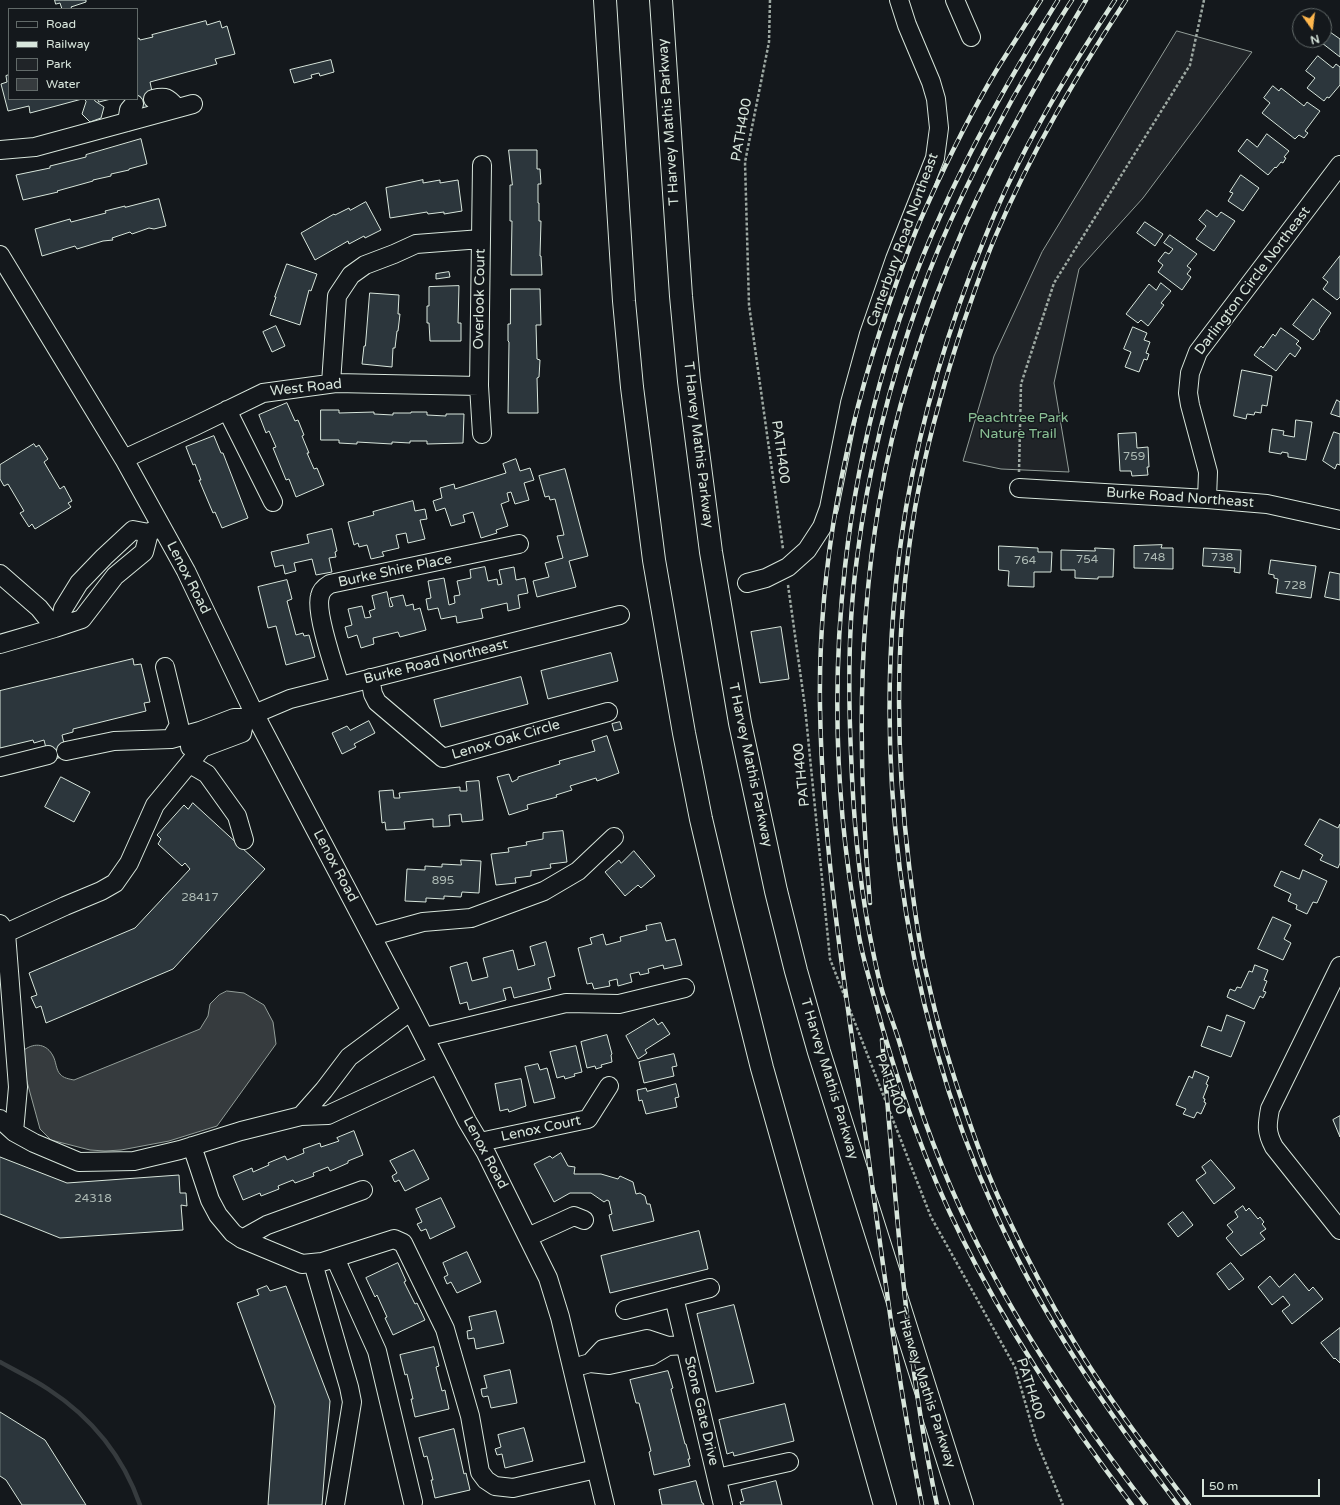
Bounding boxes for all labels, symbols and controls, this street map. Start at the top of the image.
legend [8,8,138,100]
north arrow [1292,8,1332,48]
text: Road [46,17,76,31]
text: N [1309,32,1321,47]
text: Railway [46,37,90,51]
street label: T Harvey Mathis Parkway [655,38,683,206]
text: Park [46,57,72,71]
text: Water [46,77,80,91]
street label: PATH400 [728,97,756,163]
street label: Canterbury Road Northeast [864,151,942,329]
street label: Darlington Circle Northeast [1192,204,1314,358]
street label: Overlook Court [471,248,489,350]
street label: T Harvey Mathis Parkway [679,361,717,529]
street label: West Road [269,376,343,400]
park label: Peachtree Park Nature Trail [968,410,1068,442]
street label: PATH400 [767,419,793,485]
house number: 759 [1123,450,1145,464]
street label: Burke Road Northeast [1106,484,1254,512]
street label: Lenox Road [163,539,213,617]
street label: Burke Shire Place [337,551,453,591]
house number: 748 [1143,551,1165,565]
house number: 738 [1211,551,1233,565]
house number: 754 [1076,553,1098,567]
house number: 764 [1014,554,1036,568]
house number: 728 [1284,579,1306,593]
street label: Burke Road Northeast [362,636,510,688]
street label: T Harvey Mathis Parkway [724,681,776,849]
street label: Lenox Oak Circle [450,717,562,763]
street label: PATH400 [790,742,814,808]
street label: Lenox Road [309,827,361,905]
house number: 895 [432,874,454,888]
house number: 28417 [181,891,219,905]
street label: T Harvey Mathis Parkway [796,996,862,1162]
street label: PATH400 [871,1051,909,1117]
street label: Lenox Court [499,1112,583,1146]
street label: Lenox Road [459,1114,511,1192]
house number: 24318 [74,1192,112,1206]
street label: T Harvey Mathis Parkway [891,1306,959,1470]
street label: Stone Gate Drive [680,1355,722,1467]
street label: PATH400 [1012,1356,1048,1422]
scale bar [1204,1471,1322,1497]
text: 50 m [1209,1479,1238,1493]

